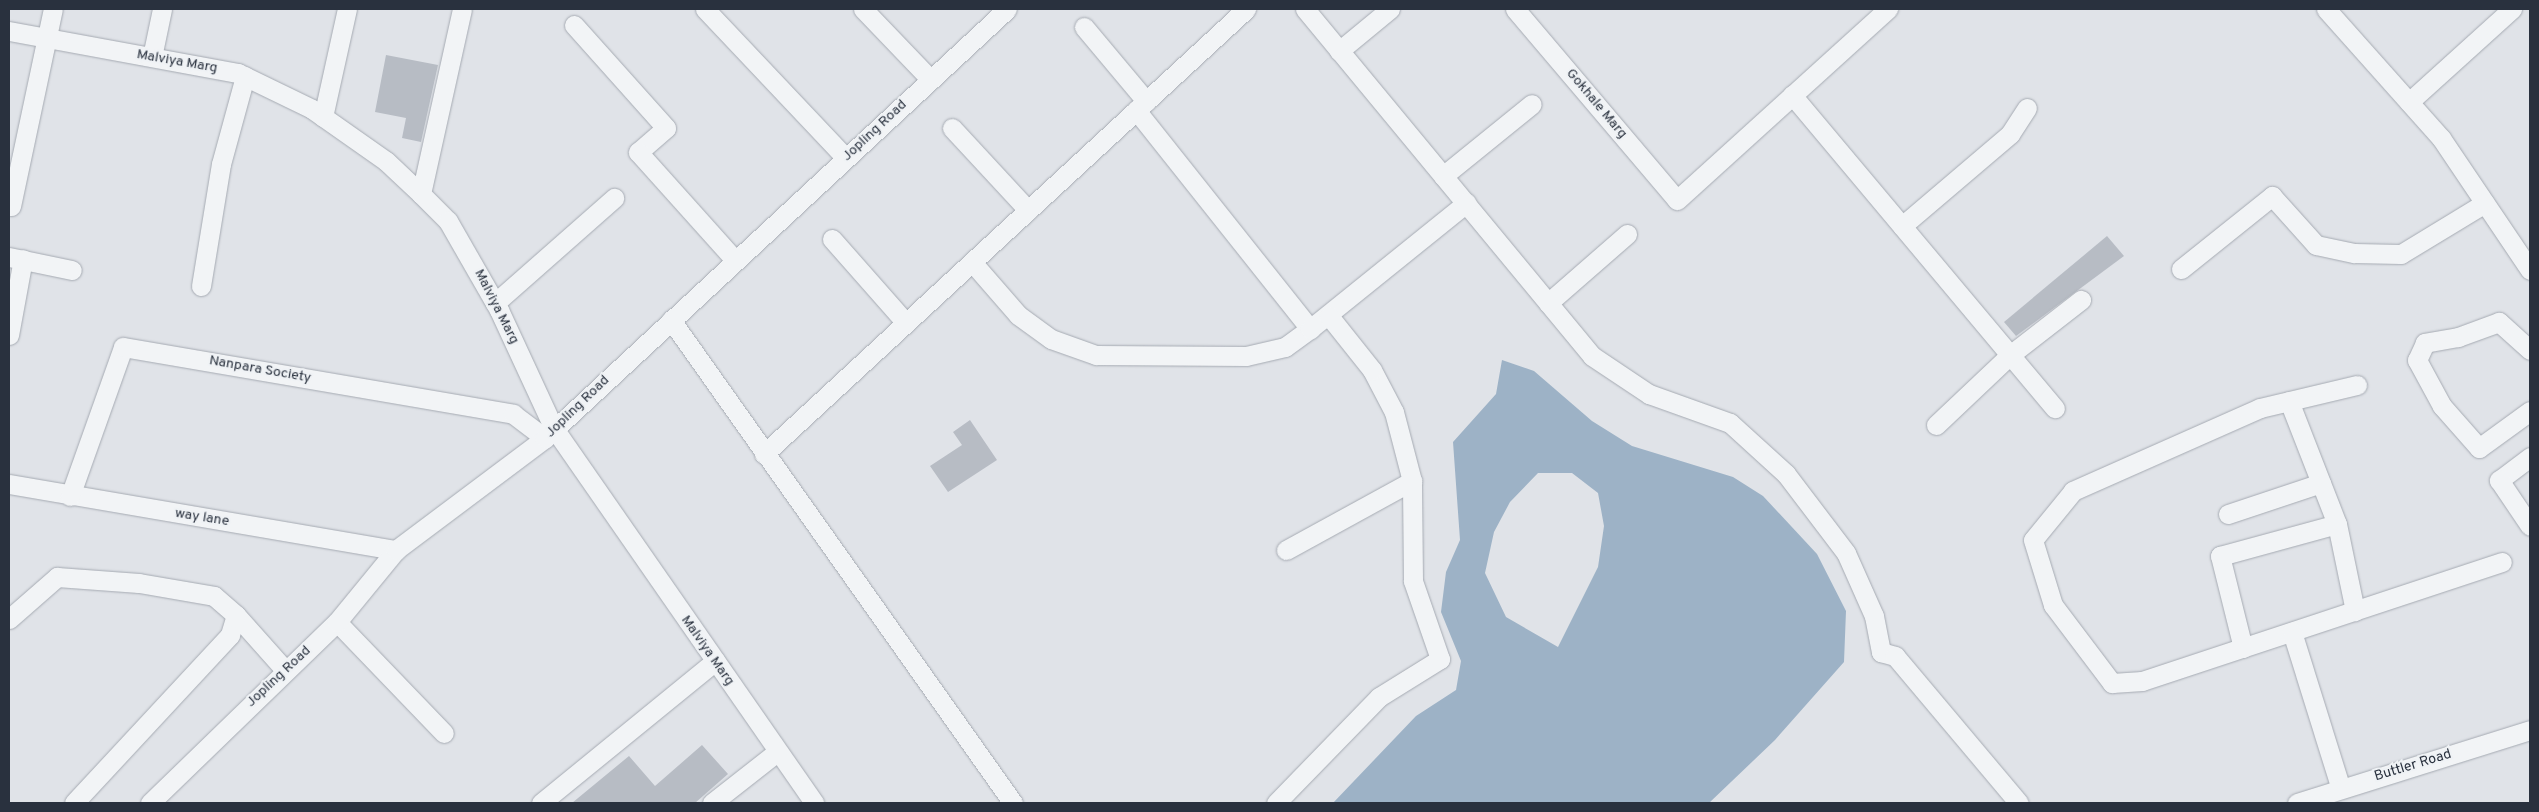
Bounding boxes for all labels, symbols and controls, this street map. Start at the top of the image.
street label: Malviya Marg [135,47,219,77]
street label: Gokhale Marg [1562,66,1630,142]
street label: Jopling Road [839,97,911,165]
street label: Malviya Marg [470,267,522,347]
street label: Nanpara Society [208,353,312,387]
street label: Jopling Road [543,372,613,442]
street label: way lane [174,505,230,531]
street label: Malviya Marg [677,613,737,689]
street label: Jopling Road [243,643,315,711]
street label: Buttler Road [2372,746,2454,786]

